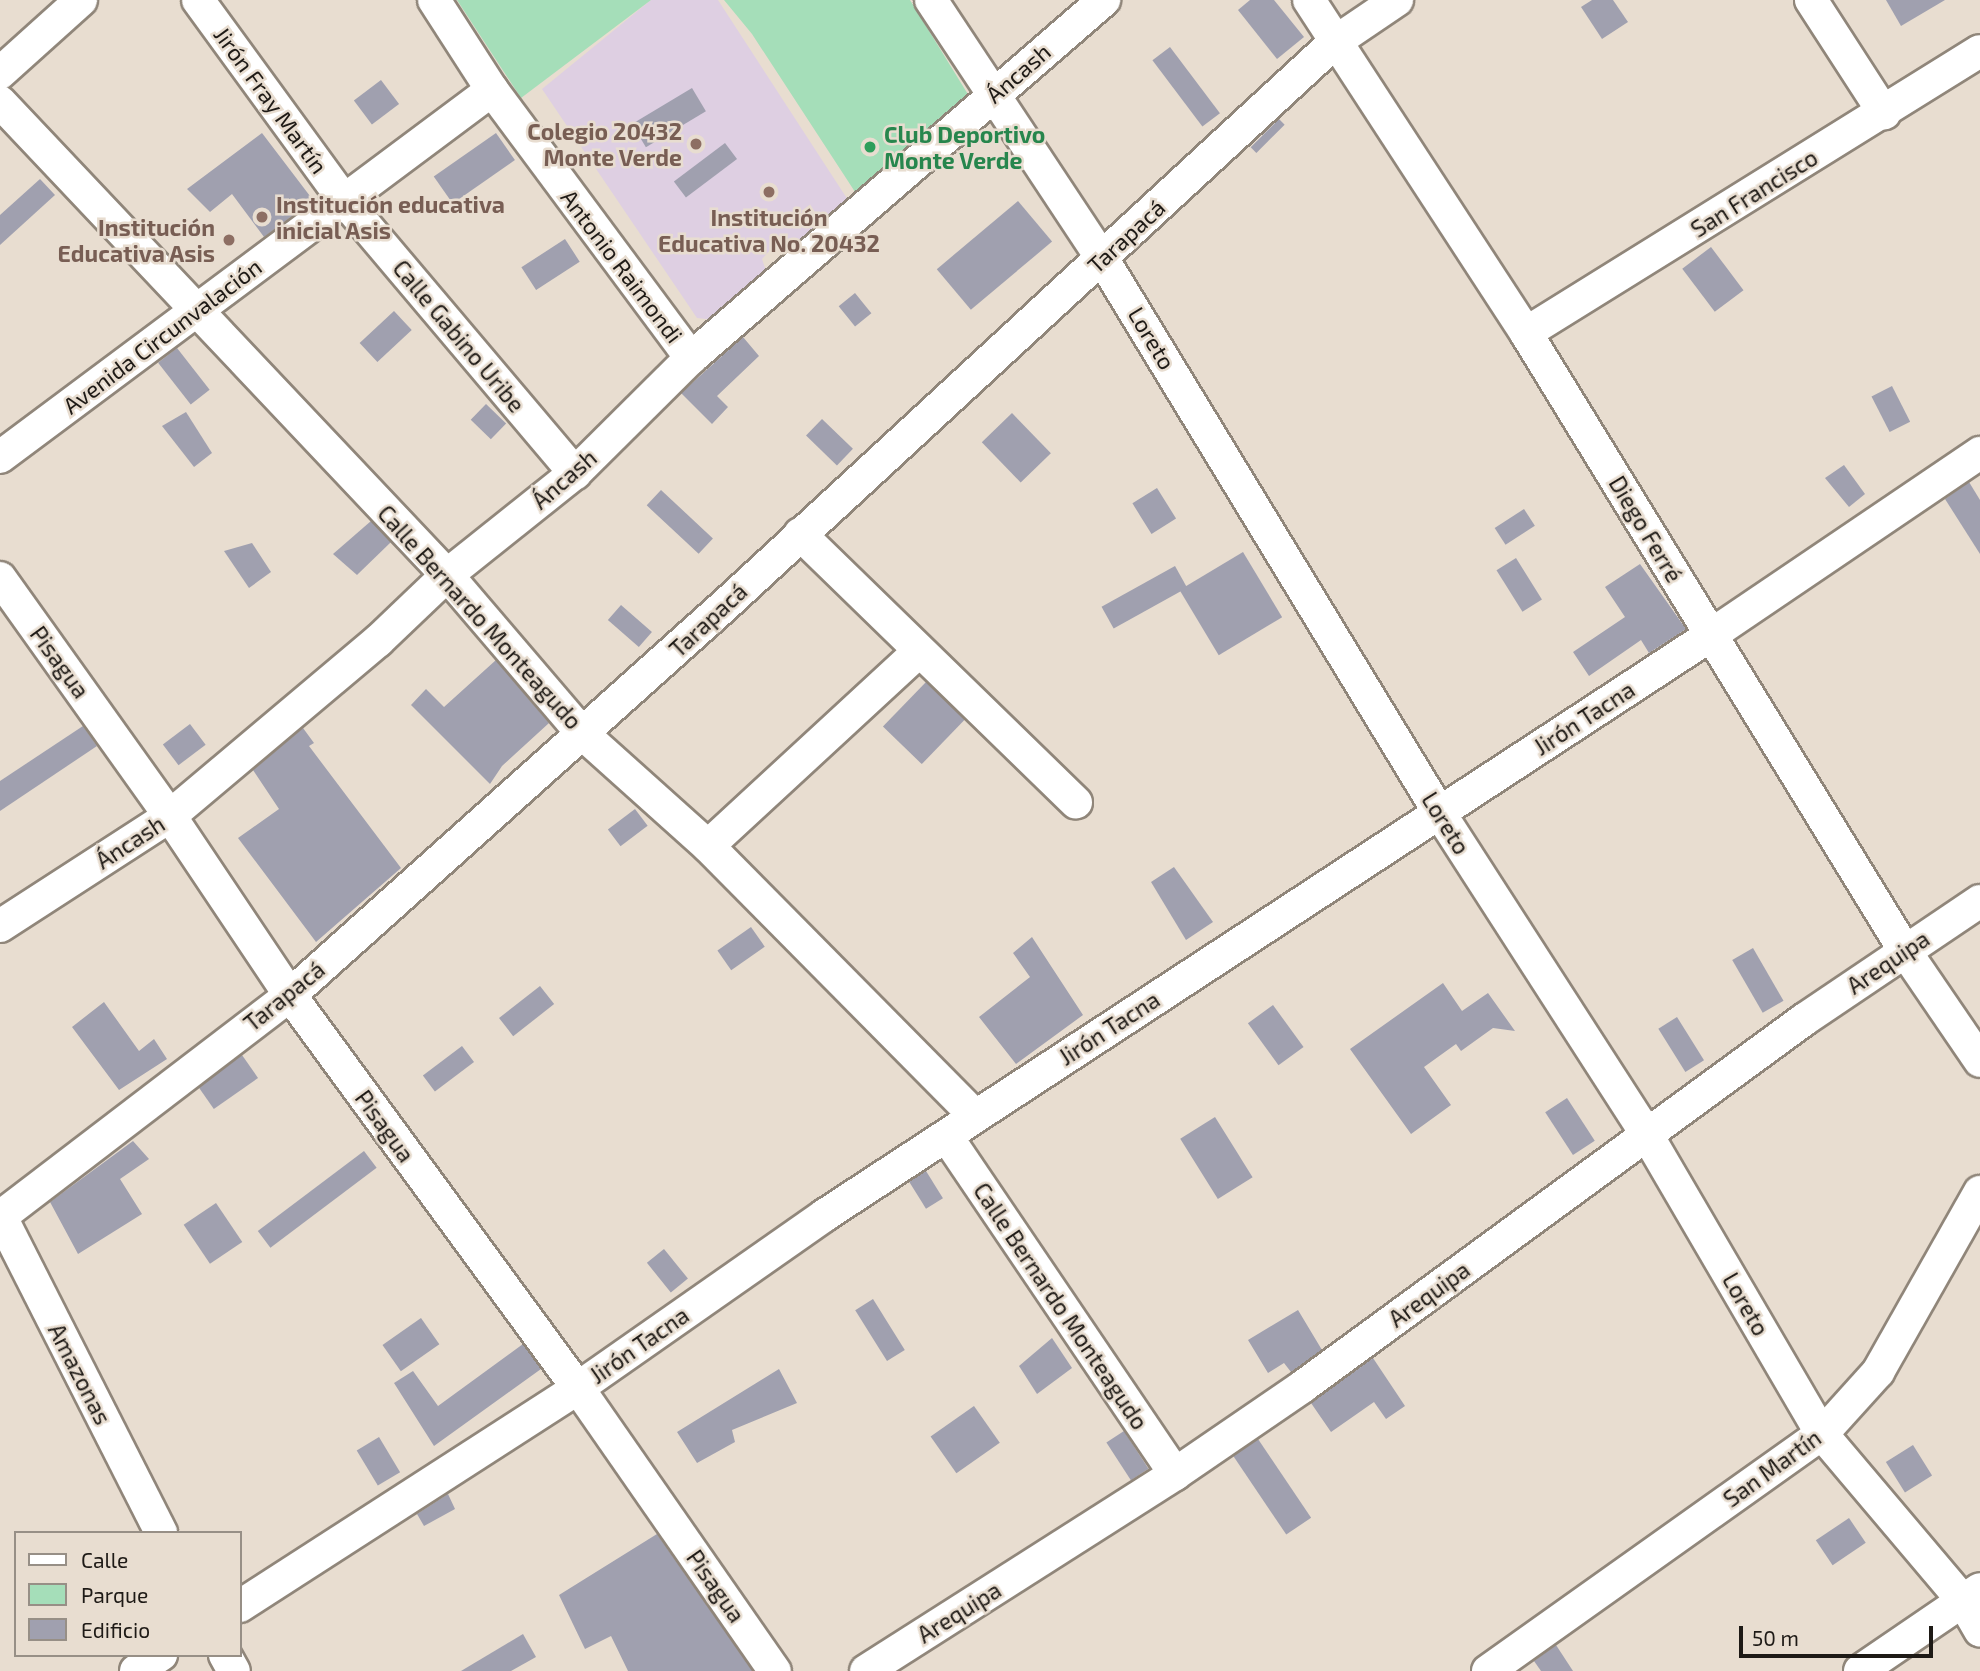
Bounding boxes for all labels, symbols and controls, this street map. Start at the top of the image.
street label: Jirón Fray Martín [208,21,334,179]
street label: Áncash [980,37,1056,109]
place label: Colegio 20432 Monte Verde [527,117,682,171]
place label: Club Deportivo Monte Verde [884,120,1045,174]
marker: Colegio 20432 Monte Verde [688,136,704,152]
marker: Club Deportivo Monte Verde [862,139,878,155]
street label: San Francisco [1686,143,1822,243]
street label: Antonio Raimondi [555,184,689,348]
marker: Institución Educativa No. 20432 [761,184,777,200]
place label: Institución educativa inicial Asis [276,190,505,244]
street label: Tarapacá [1082,193,1170,279]
place label: Institución Educativa No. 20432 [658,203,880,257]
marker: Institución educativa inicial Asis [254,209,270,225]
place label: Institución Educativa Asis [57,213,215,267]
marker: Institución Educativa Asis [221,232,237,248]
street label: Avenida Circunvalación [57,252,267,420]
street label: Calle Gabino Uribe [387,254,531,418]
street label: Loreto [1123,302,1181,374]
street label: Áncash [526,443,602,515]
street label: Diego Ferré [1603,471,1689,587]
street label: Calle Bernardo Monteagudo [372,499,588,735]
street label: Tarapacá [664,577,752,663]
street label: Pisagua [25,621,95,703]
street label: Jirón Tacna [1528,675,1640,761]
street label: Loreto [1416,787,1476,859]
street label: Áncash [90,810,170,874]
street label: Arequipa [1842,924,1934,1000]
street label: Tarapacá [238,955,330,1037]
street label: Jirón Tacna [1053,985,1165,1071]
street label: Pisagua [350,1085,420,1167]
street label: Calle Bernardo Monteagudo [968,1177,1154,1435]
street label: Arequipa [1383,1255,1475,1333]
street label: Loreto [1717,1268,1775,1340]
street label: Jirón Tacna [584,1301,694,1389]
street label: Amazonas [43,1319,117,1429]
street label: San Martín [1718,1423,1826,1513]
legend [14,1531,242,1657]
street label: Pisagua [681,1544,751,1628]
text: Calle [81,1547,128,1572]
street label: Arequipa [912,1576,1006,1648]
text: Parque [81,1582,148,1607]
scale bar [1742,1612,1936,1656]
text: Edificio [81,1617,150,1642]
text: 50 m [1752,1625,1799,1650]

